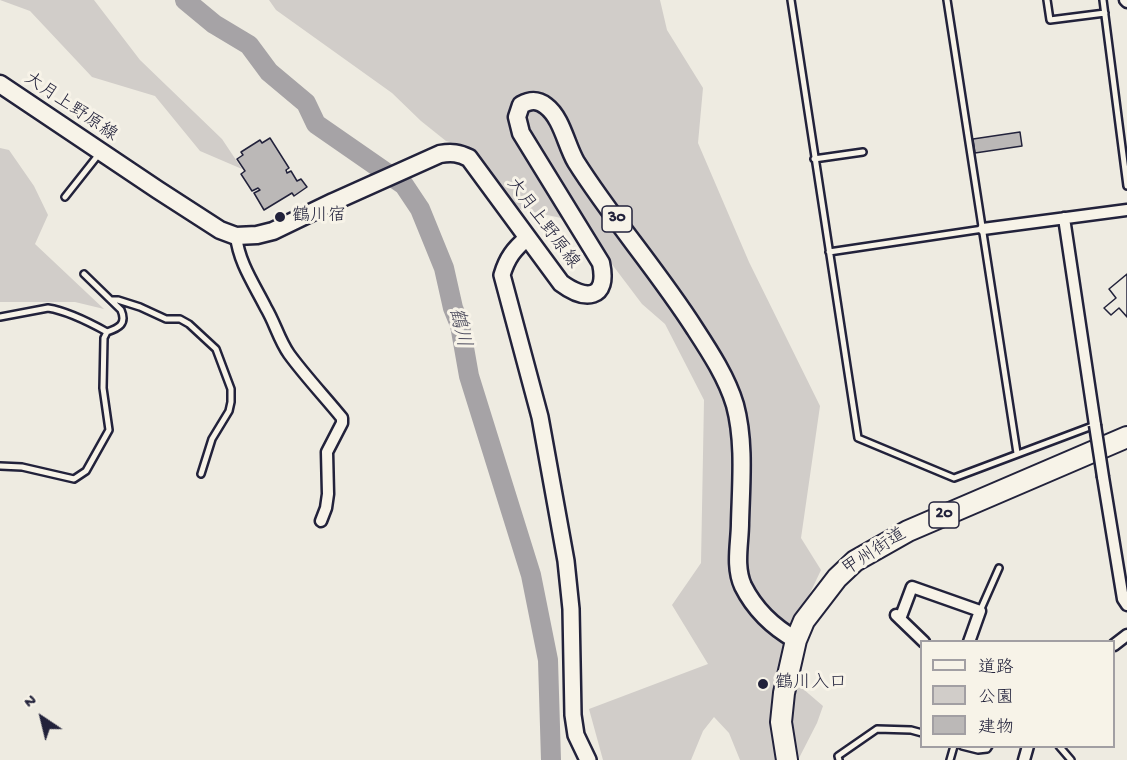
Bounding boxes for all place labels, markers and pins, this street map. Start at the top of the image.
place label: 鶴川宿 [292,206,346,228]
marker: 鶴川宿 [273,210,287,224]
place label: 鶴川入口 [775,673,847,695]
marker: 鶴川入口 [756,677,770,691]

